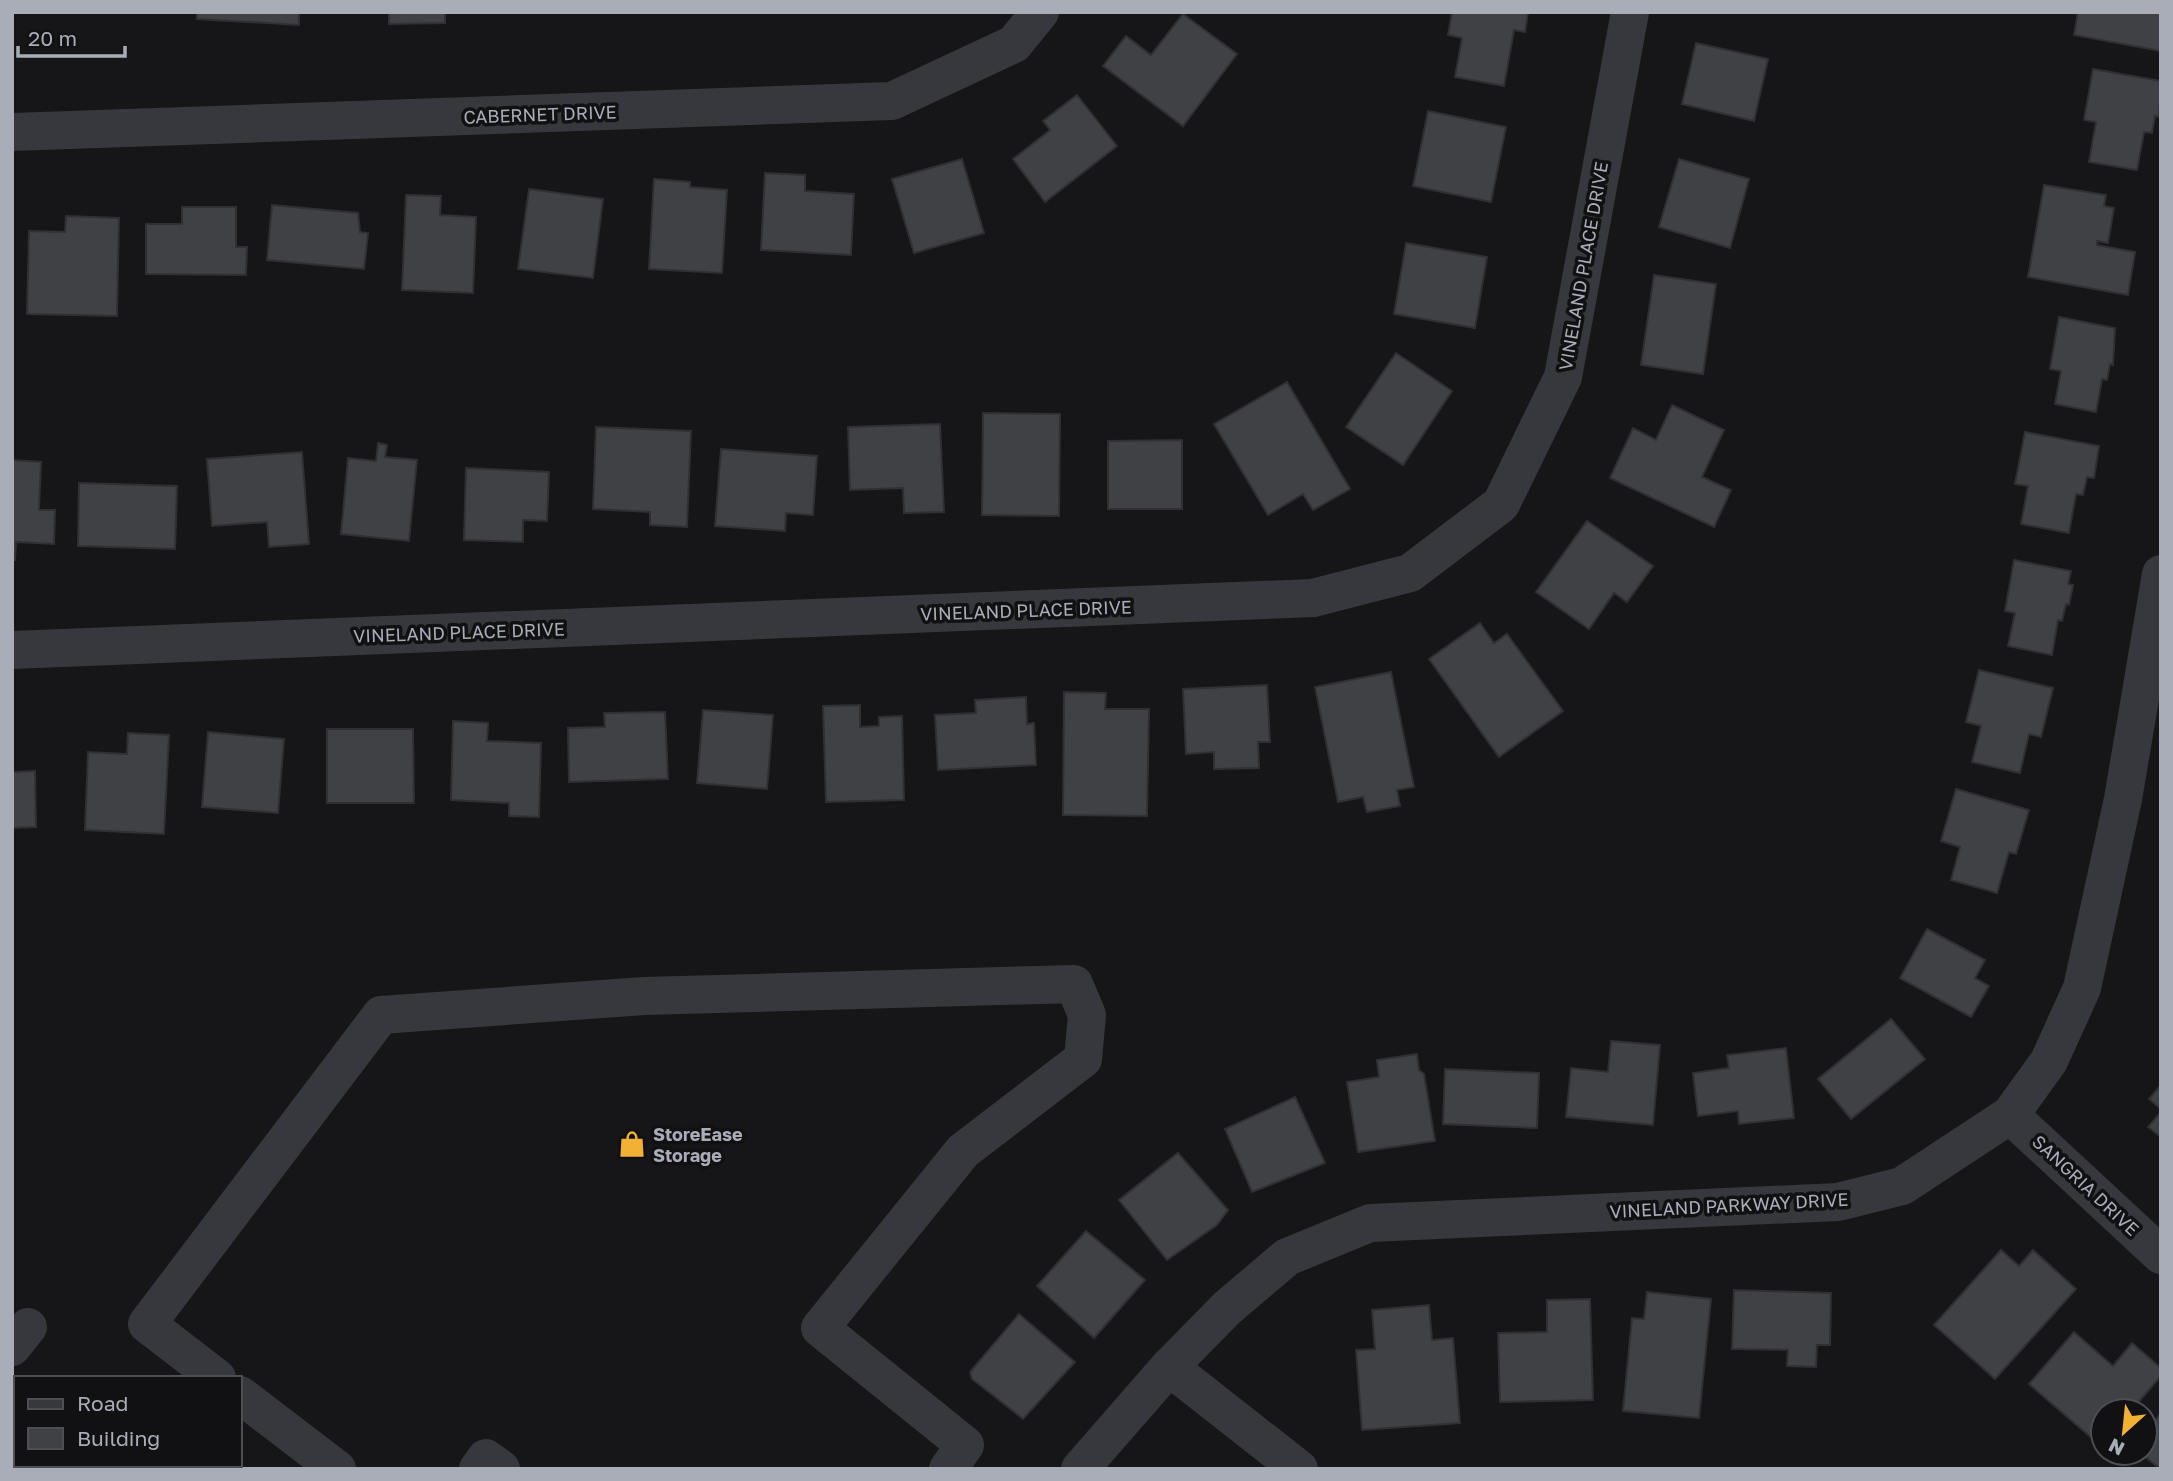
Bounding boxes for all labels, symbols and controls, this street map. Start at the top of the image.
scale bar [18,14,124,58]
text: 20 m [28,25,77,51]
street label: CABERNET DRIVE [463,100,617,128]
street label: VINELAND PLACE DRIVE [1554,160,1612,372]
street label: VINELAND PLACE DRIVE [920,595,1132,625]
street label: VINELAND PLACE DRIVE [353,617,565,647]
place label: StoreEase Storage [653,1123,743,1166]
shop icon: StoreEase Storage [617,1129,647,1159]
street label: SANGRIA DRIVE [2028,1130,2144,1240]
street label: VINELAND PARKWAY DRIVE [1609,1188,1849,1222]
legend [14,1376,242,1467]
text: Road [77,1390,128,1416]
north arrow [2089,1397,2159,1467]
text: Building [77,1425,160,1451]
text: N [2104,1434,2128,1461]

